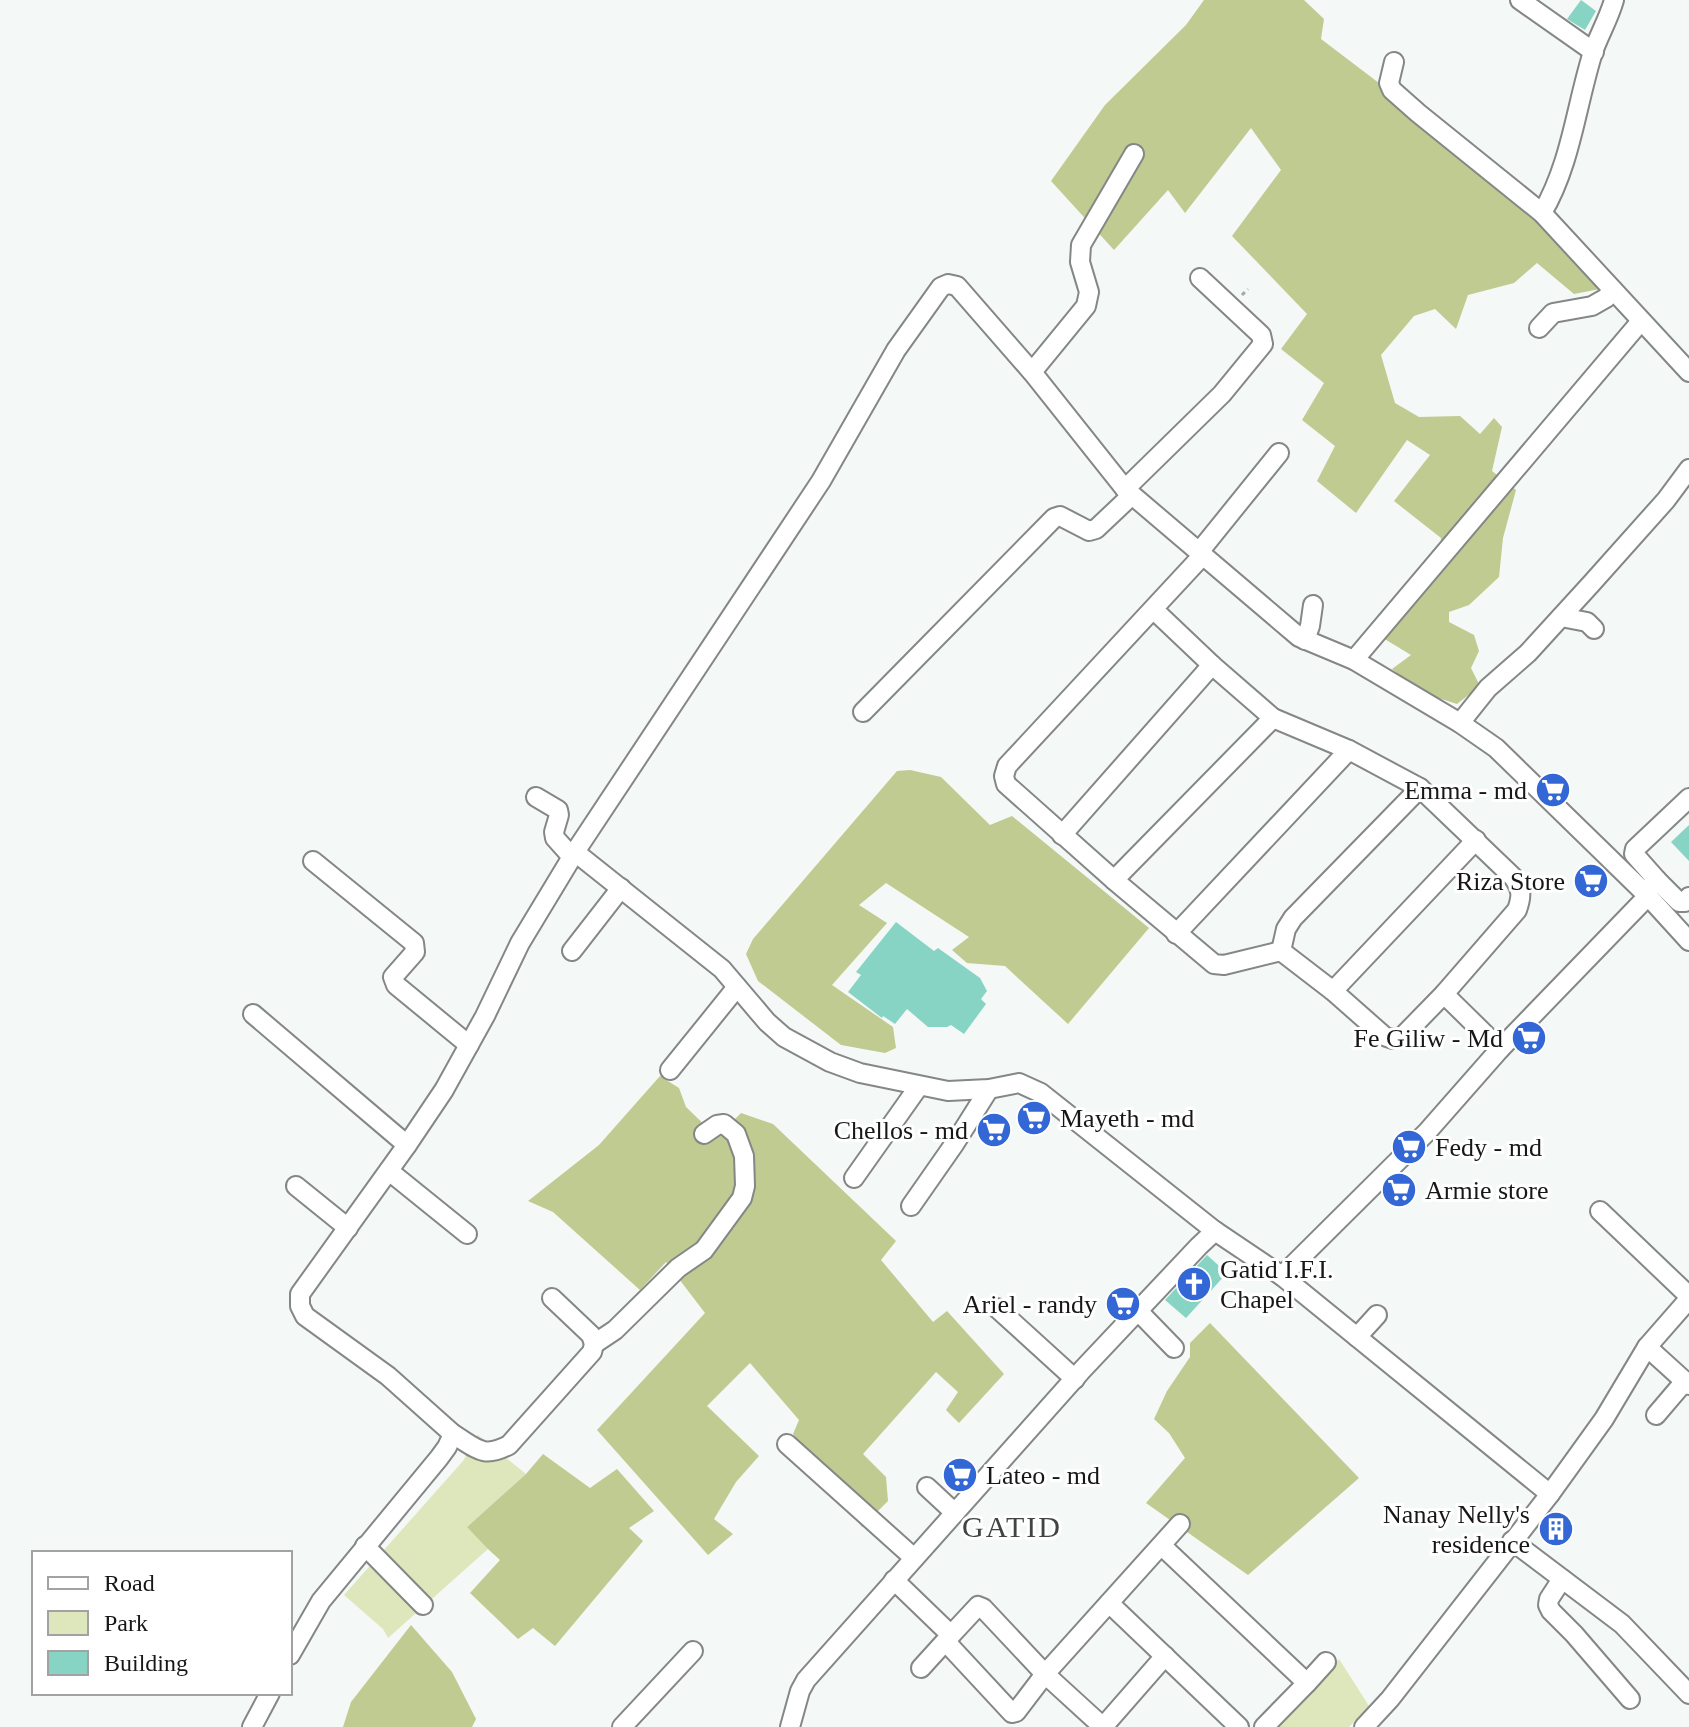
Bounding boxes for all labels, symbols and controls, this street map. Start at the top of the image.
supermarket icon: Emma - md [1534,771,1572,809]
place label: Emma - md [1404,776,1527,805]
supermarket icon: Riza Store [1572,862,1610,900]
place label: Riza Store [1456,867,1565,896]
supermarket icon: Fe Giliw - Md [1510,1019,1548,1057]
place label: Fe Giliw - Md [1354,1024,1503,1053]
supermarket icon: Mayeth - md [1015,1099,1053,1137]
place label: Mayeth - md [1060,1104,1194,1133]
supermarket icon: Chellos - md [975,1111,1013,1149]
place label: Chellos - md [834,1116,968,1145]
supermarket icon: Fedy - md [1390,1128,1428,1166]
place label: Fedy - md [1435,1133,1542,1162]
supermarket icon: Armie store [1380,1171,1418,1209]
place label: Armie store [1425,1176,1548,1205]
place label: Gatid I.F.I. Chapel [1220,1255,1333,1314]
church icon: Gatid I.F.I. Chapel [1175,1265,1213,1303]
supermarket icon: Ariel - randy [1104,1285,1142,1323]
place label: Ariel - randy [963,1290,1097,1319]
supermarket icon: Lateo - md [941,1456,979,1494]
place label: Lateo - md [986,1461,1100,1490]
place label: Nanay Nelly's residence [1383,1500,1530,1559]
district label: GATID [962,1510,1062,1543]
building icon: Nanay Nelly's residence [1537,1510,1575,1548]
legend [32,1551,292,1695]
text: Road [104,1570,155,1596]
text: Park [104,1610,148,1636]
text: Building [104,1650,188,1676]

